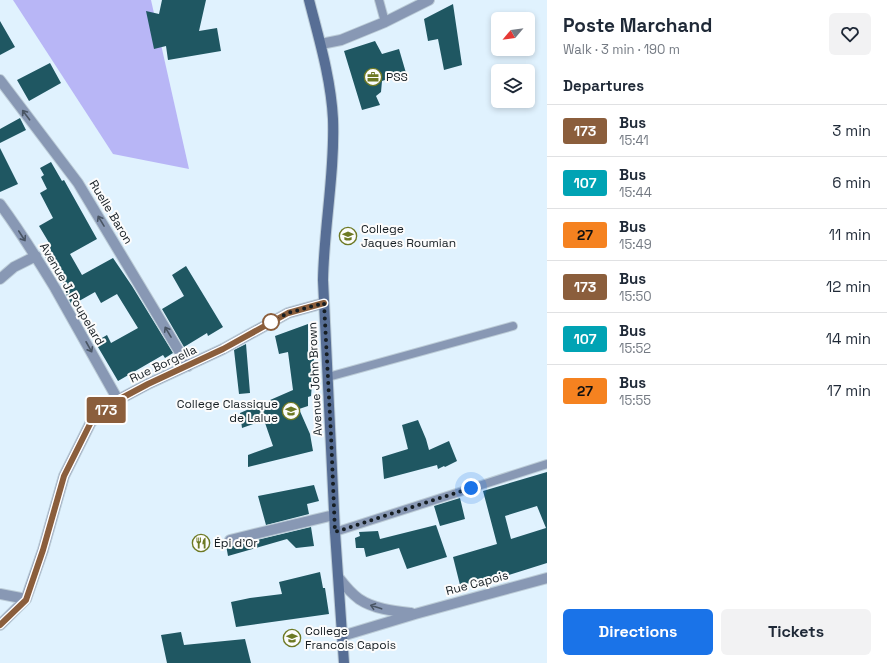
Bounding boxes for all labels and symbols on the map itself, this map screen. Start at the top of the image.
north arrow [491,12,535,56]
office icon: PSS [363,67,383,87]
place label: PSS [386,69,408,85]
one-way arrow [22,109,30,120]
street label: Ruelle Baron [86,177,136,247]
one-way arrow [96,215,104,227]
place label: College Jaques Roumian [361,221,456,251]
school or university icon: College Jaques Roumian [338,226,358,246]
one-way arrow [19,230,27,242]
street label: Avenue J. Poupelard [36,240,108,348]
unlabelled marker [262,313,280,331]
street label: Avenue John Brown [304,322,326,436]
one-way arrow [163,326,171,338]
one-way arrow [85,341,93,353]
street label: Rue Borgella [127,341,199,387]
place label: College Classique de Lalue [177,396,278,426]
line badge: 173 [83,397,129,423]
school or university icon: College Classique de Lalue [281,401,301,421]
your location [461,478,481,498]
restaurant icon: Épi d’Or [191,533,211,553]
place label: Épi d’Or [214,535,258,551]
street label: Rue Capois [444,567,510,599]
one-way arrow [371,602,383,610]
place label: College Francois Capois [305,623,396,653]
school or university icon: College Francois Capois [282,628,302,648]

